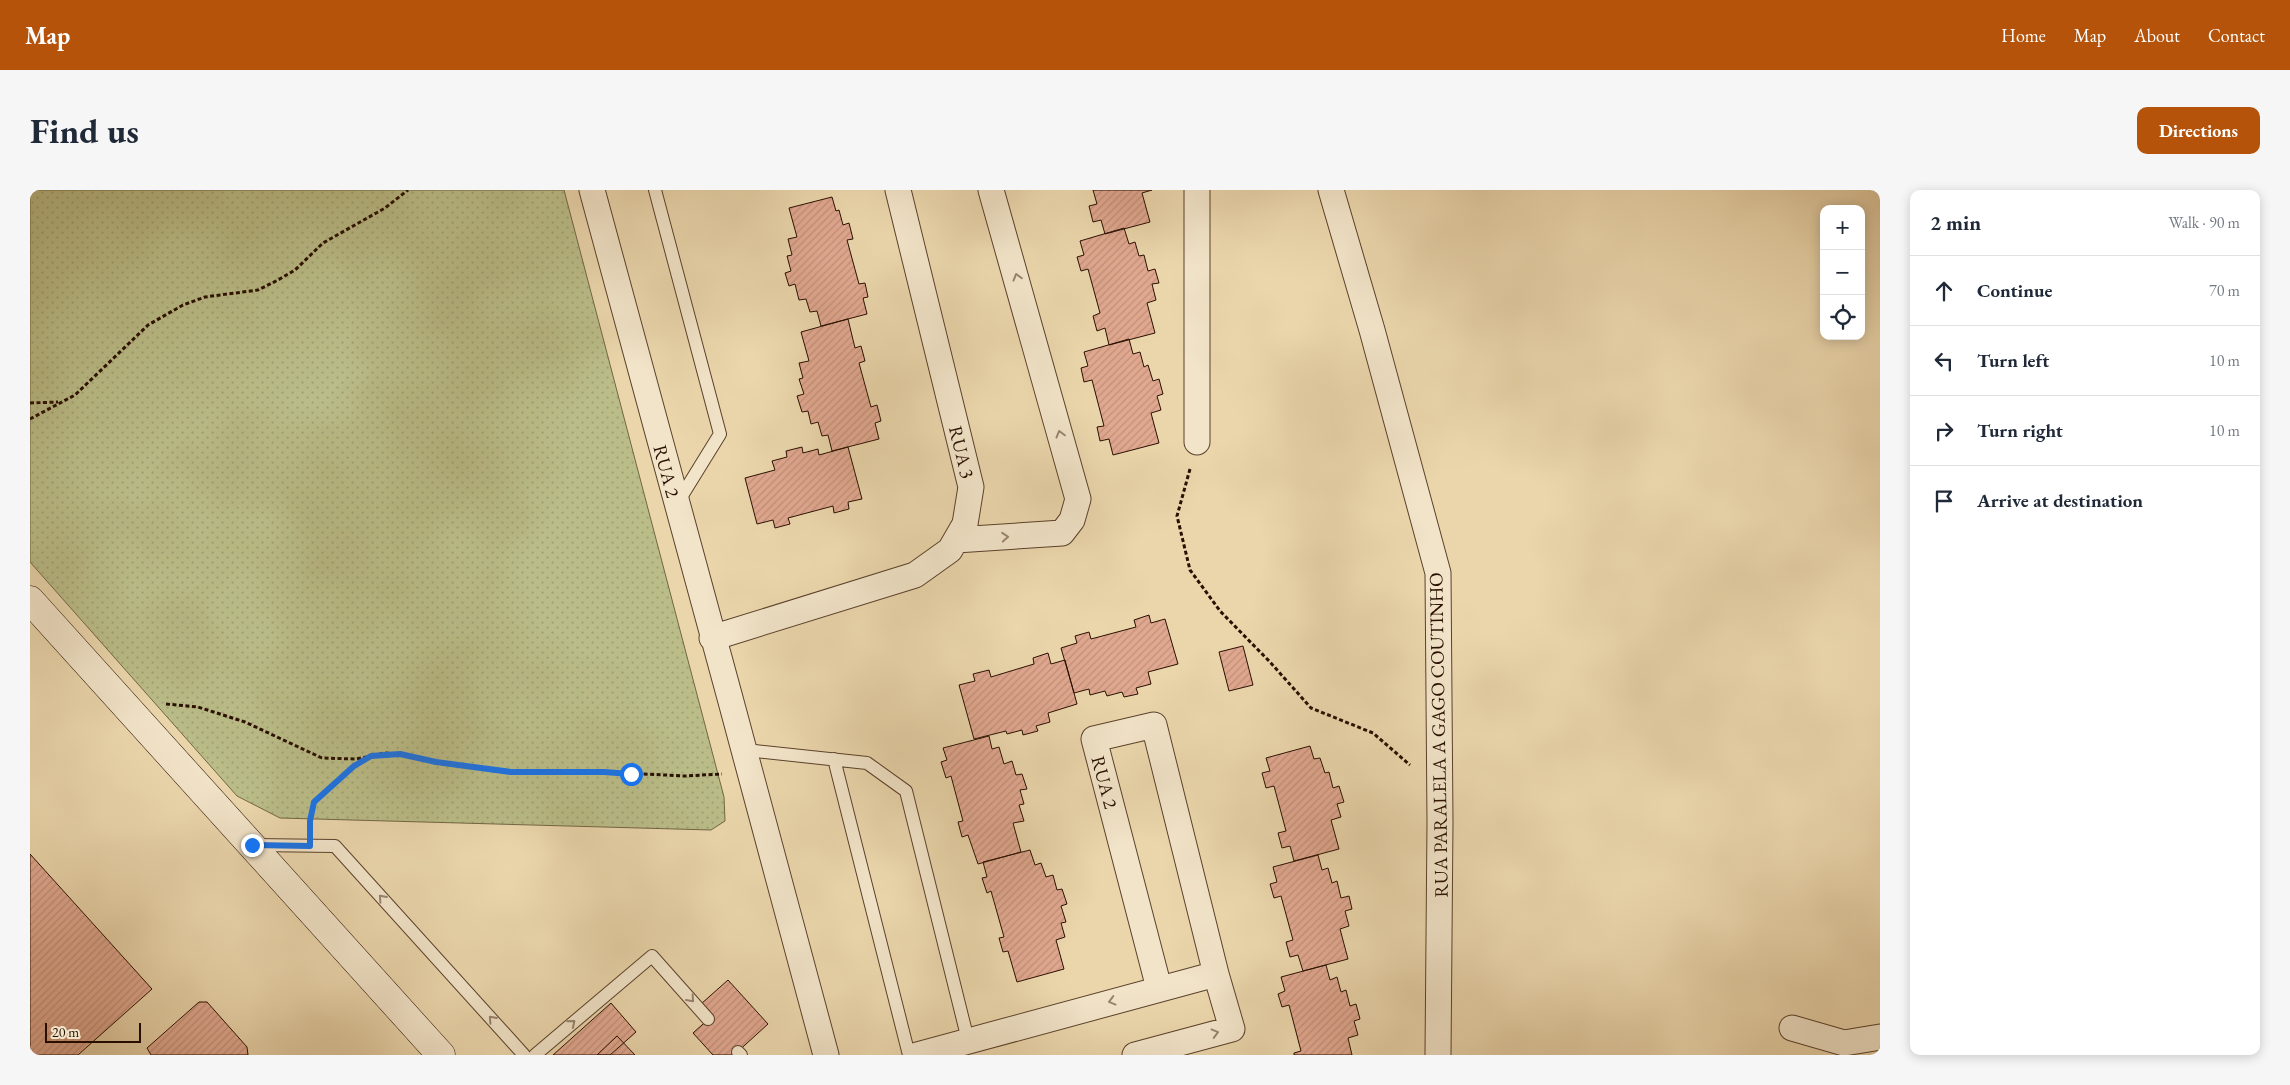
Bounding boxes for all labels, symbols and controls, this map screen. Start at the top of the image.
text: Map [25,20,70,51]
text: Home [2001,24,2046,47]
text: Map [2074,24,2106,47]
text: About [2134,24,2180,47]
text: Contact [2208,24,2265,47]
button: Directions [2137,107,2260,154]
text: Find us [30,108,139,153]
map controls [1820,205,1865,340]
button: + [1820,205,1865,250]
text: 2 min [1930,209,1981,236]
text: Walk · 90 m [2169,212,2240,233]
button: − [1820,250,1865,295]
one-way arrow [1012,274,1022,282]
icon: ahead [1930,277,1958,305]
text: Continue [1977,278,2052,303]
text: 70 m [2209,280,2240,301]
button: locate [1820,295,1865,340]
icon: left [1930,347,1958,375]
text: Turn left [1977,348,2049,373]
text: 10 m [2209,350,2240,371]
icon: right [1930,417,1958,445]
text: Turn right [1977,418,2063,443]
text: 10 m [2209,420,2240,441]
street label: RUA 3 [943,423,980,481]
one-way arrow [1056,430,1066,438]
street label: RUA 2 [648,442,686,500]
icon: arrive [1930,487,1958,515]
text: Arrive at destination [1977,488,2143,513]
one-way arrow [1001,531,1009,542]
street label: RUA PARALELA A GAGO COUTINHO [1423,572,1454,898]
street label: RUA 2 [1086,753,1124,811]
route start [620,763,643,786]
route end [241,834,264,857]
one-way arrow [379,895,388,904]
one-way arrow [685,993,694,1002]
one-way arrow [1109,995,1117,1005]
one-way arrow [488,1015,497,1024]
scale bar [45,1020,141,1043]
one-way arrow [567,1020,576,1029]
text: 20 m [52,1023,79,1041]
one-way arrow [1211,1029,1219,1039]

